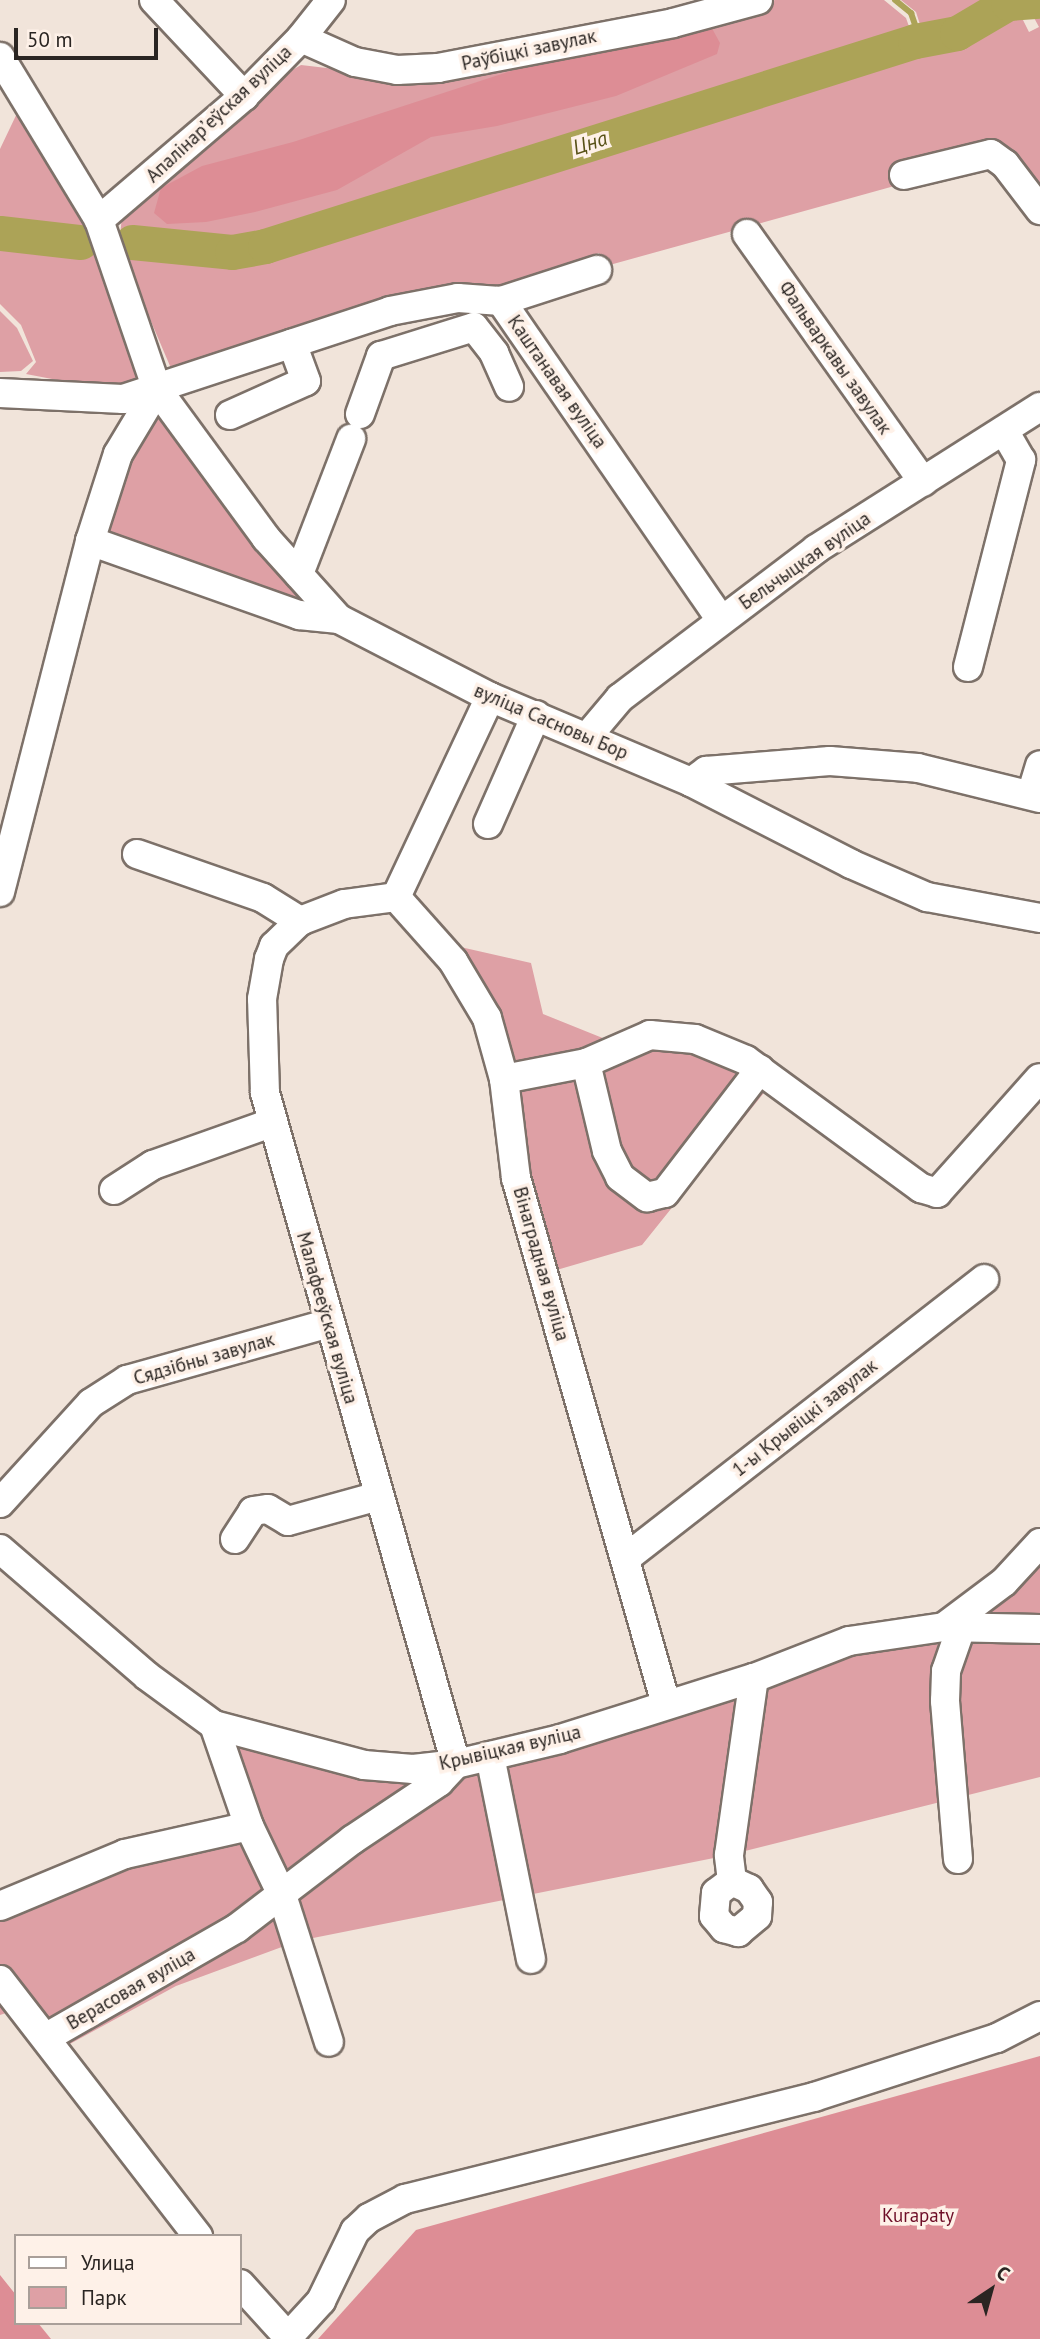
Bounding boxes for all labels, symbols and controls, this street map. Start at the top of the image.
scale bar [18,14,161,58]
street label: Раўбіцкі завулак [460,25,598,75]
text: 50 m [27,26,73,53]
street label: Апалінарʼеўская вуліца [141,41,297,187]
water label: Цна [570,126,610,160]
street label: Фальваркавы завулак [774,277,896,439]
street label: Каштанавая вуліца [503,311,611,453]
street label: Бельчыцкая вуліца [735,507,875,615]
street label: вуліца Сасновы Бор [471,679,631,765]
street label: Вінаградная вуліца [508,1184,574,1344]
street label: Малафееўская вуліца [292,1230,362,1406]
street label: Сядзібны завулак [131,1328,277,1390]
street label: 1-ы Крывіцкі завулак [728,1354,882,1482]
street label: Крывіцкая вуліца [437,1721,583,1775]
street label: Верасовая вуліца [63,1943,199,2035]
park label: Kurapaty [882,2205,954,2227]
legend [14,2234,242,2325]
text: Улица [81,2249,135,2276]
north arrow [956,2255,1026,2325]
text: С [992,2260,1015,2286]
text: Парк [81,2284,127,2311]

